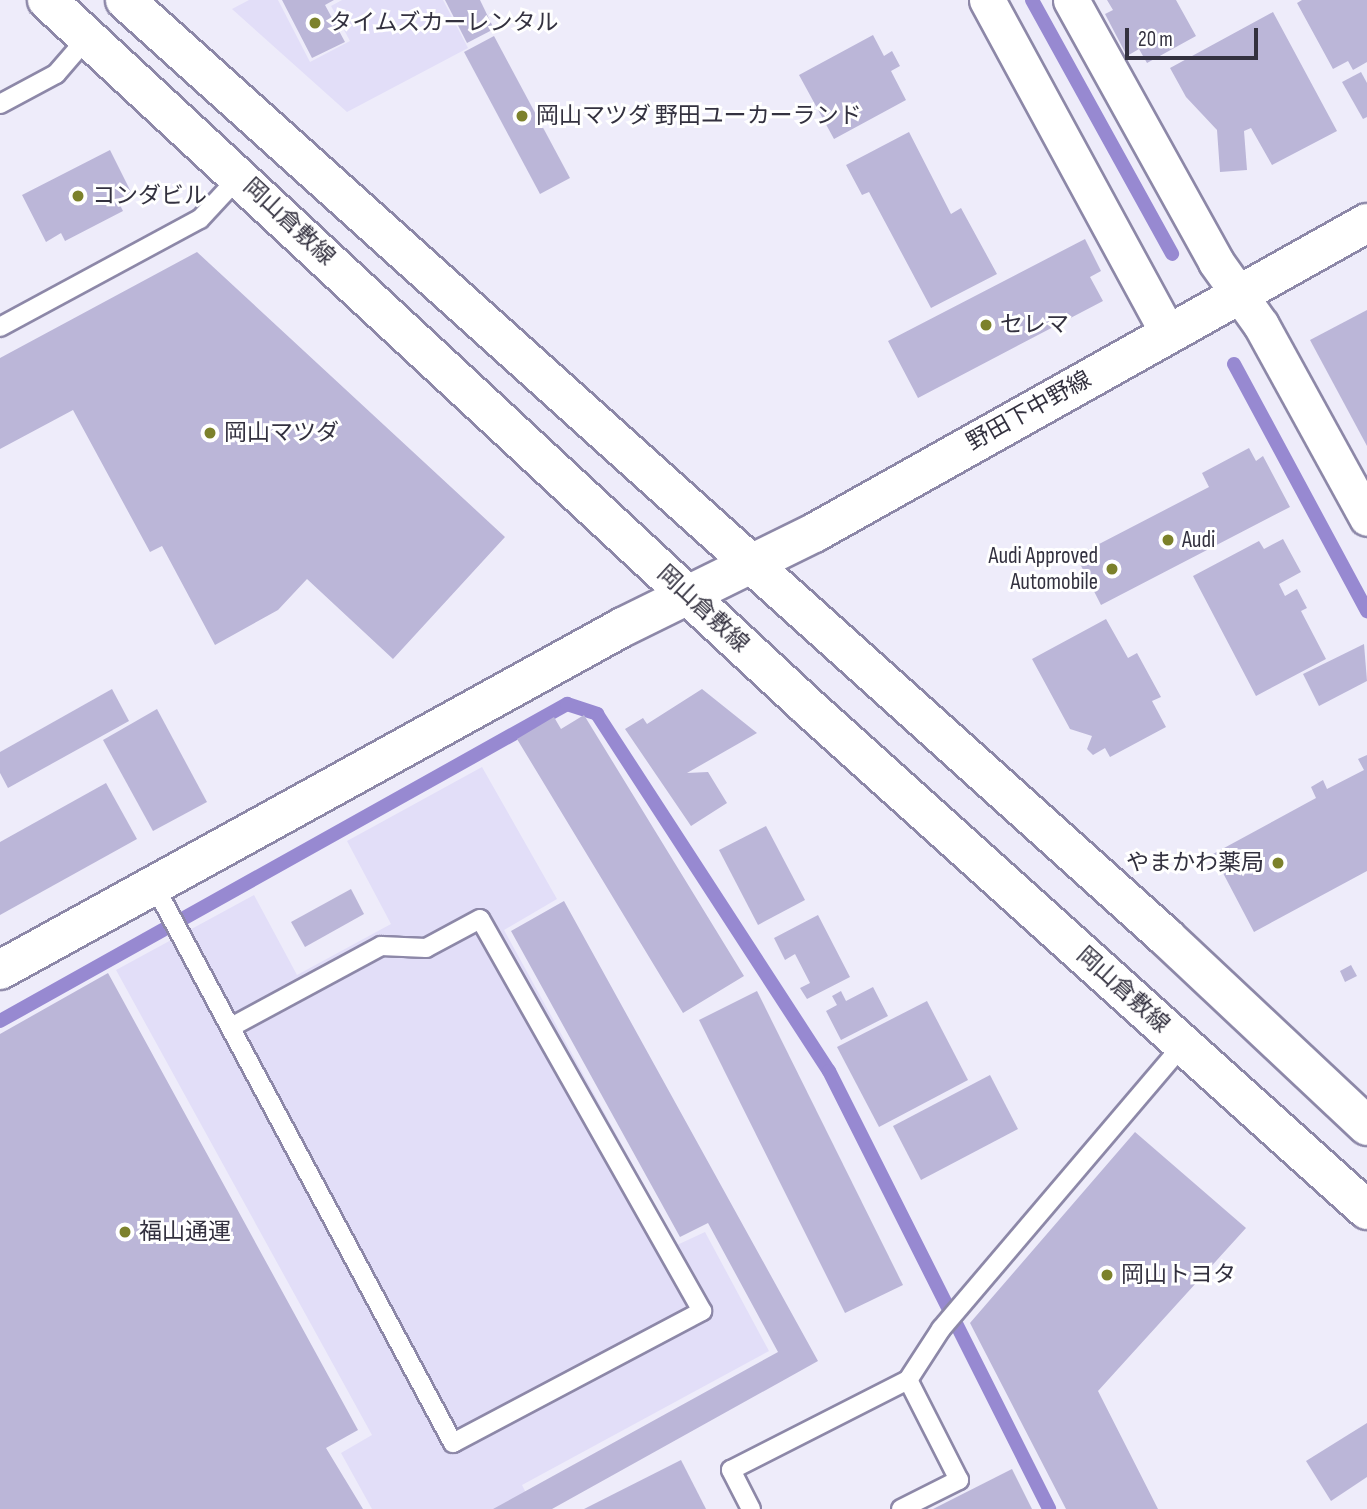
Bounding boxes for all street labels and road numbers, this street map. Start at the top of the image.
street label: 岡山倉敷線 [238,173,340,271]
street label: 野田下中野線 [962,365,1096,457]
street label: 岡山倉敷線 [652,560,754,658]
street label: 岡山倉敷線 [1071,941,1175,1039]

